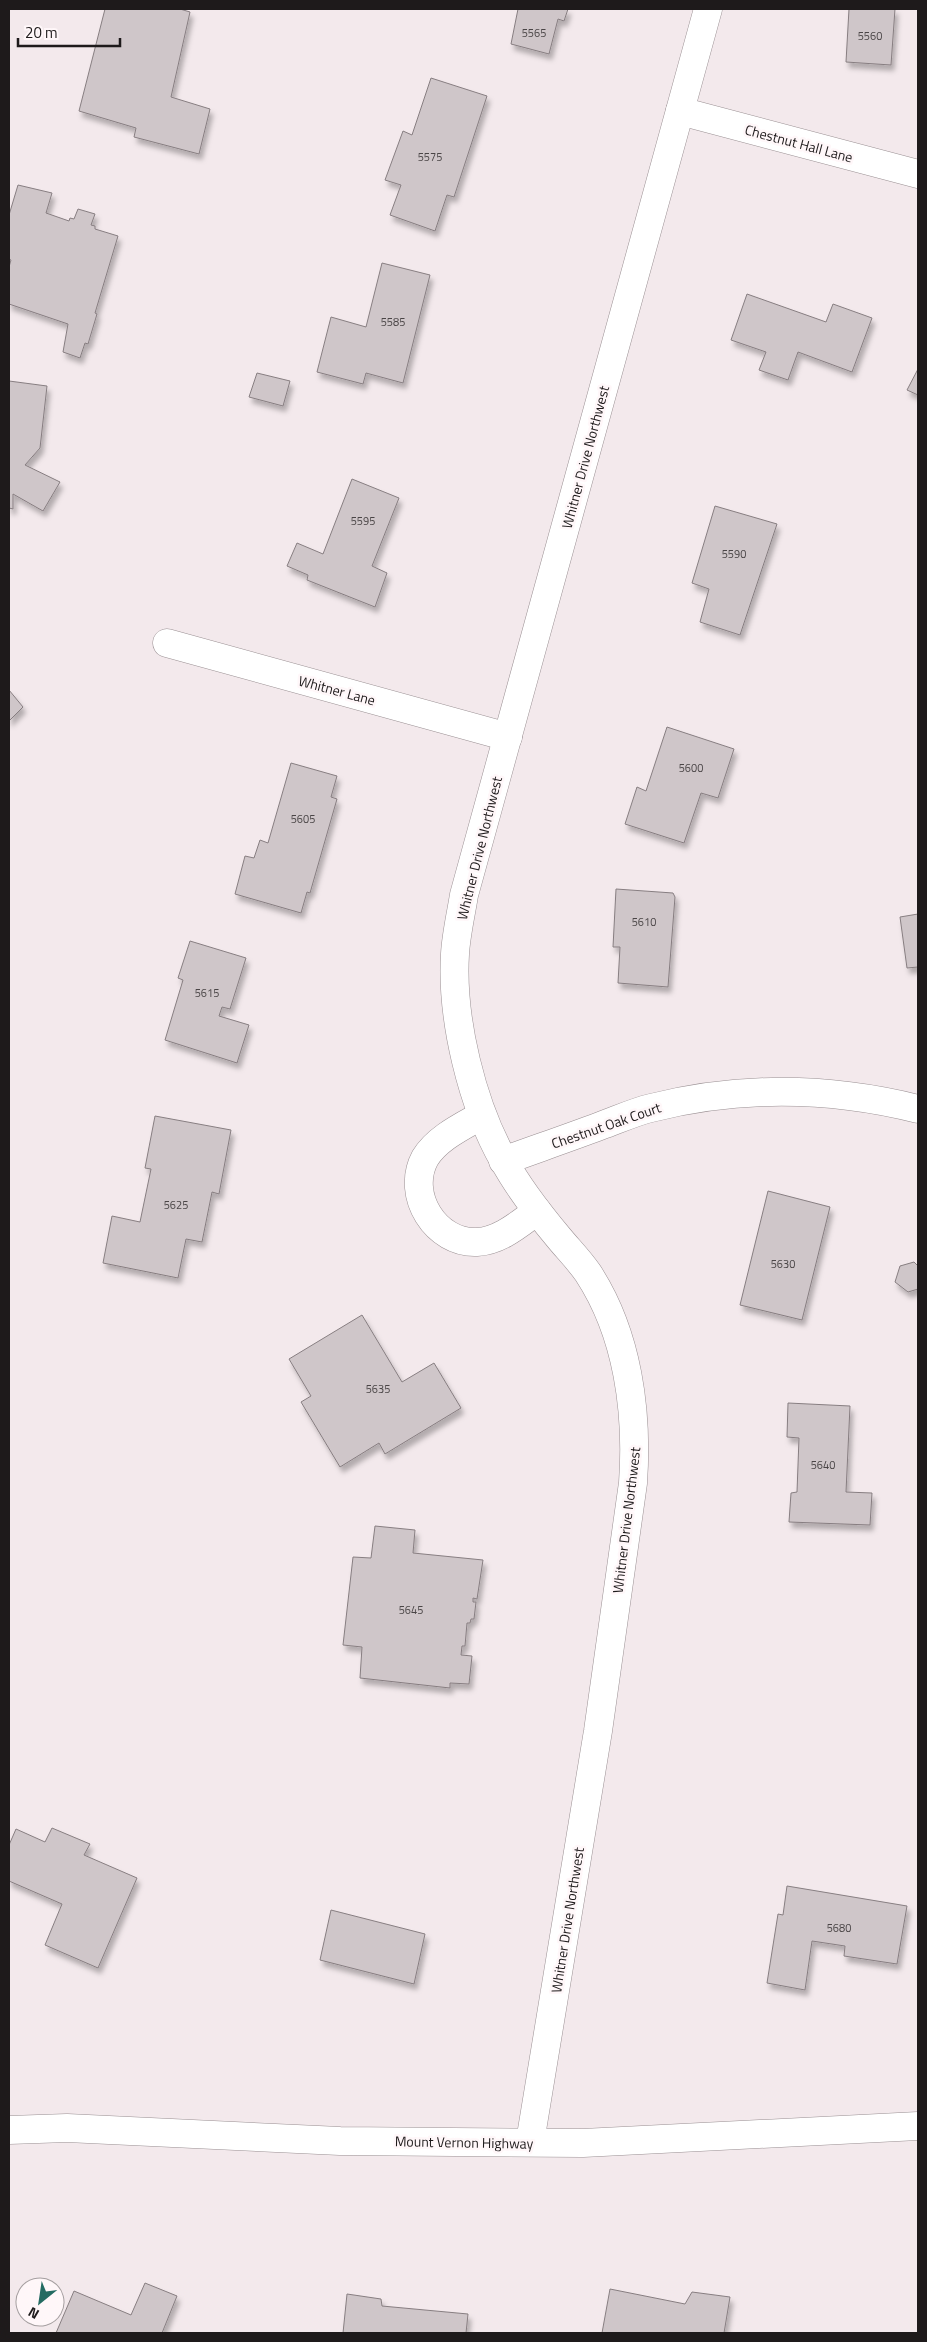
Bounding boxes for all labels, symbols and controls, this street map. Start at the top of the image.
scale bar [18,15,120,47]
text: 20 m [25,21,58,44]
house number: 5565 [522,25,546,41]
house number: 5560 [858,28,882,44]
street label: Chestnut Hall Lane [743,119,855,167]
house number: 5575 [418,149,442,165]
house number: 5585 [381,314,405,330]
street label: Whitner Drive Northwest [556,383,614,531]
house number: 5595 [351,513,375,529]
house number: 5590 [722,546,746,562]
street label: Whitner Lane [296,670,378,710]
house number: 5600 [679,760,703,776]
street label: Whitner Drive Northwest [451,774,507,922]
house number: 5605 [291,811,315,827]
house number: 5610 [632,914,656,930]
house number: 5615 [195,985,219,1001]
street label: Chestnut Oak Court [548,1096,664,1154]
house number: 5625 [164,1197,188,1213]
house number: 5630 [771,1256,795,1272]
house number: 5635 [366,1381,390,1397]
street label: Whitner Drive Northwest [607,1446,645,1594]
house number: 5640 [811,1457,835,1473]
house number: 5645 [399,1602,423,1618]
street label: Whitner Drive Northwest [545,1846,589,1994]
house number: 5680 [827,1920,851,1936]
street label: Mount Vernon Highway [395,2130,534,2154]
north arrow [15,2277,65,2327]
text: N [24,2302,43,2325]

